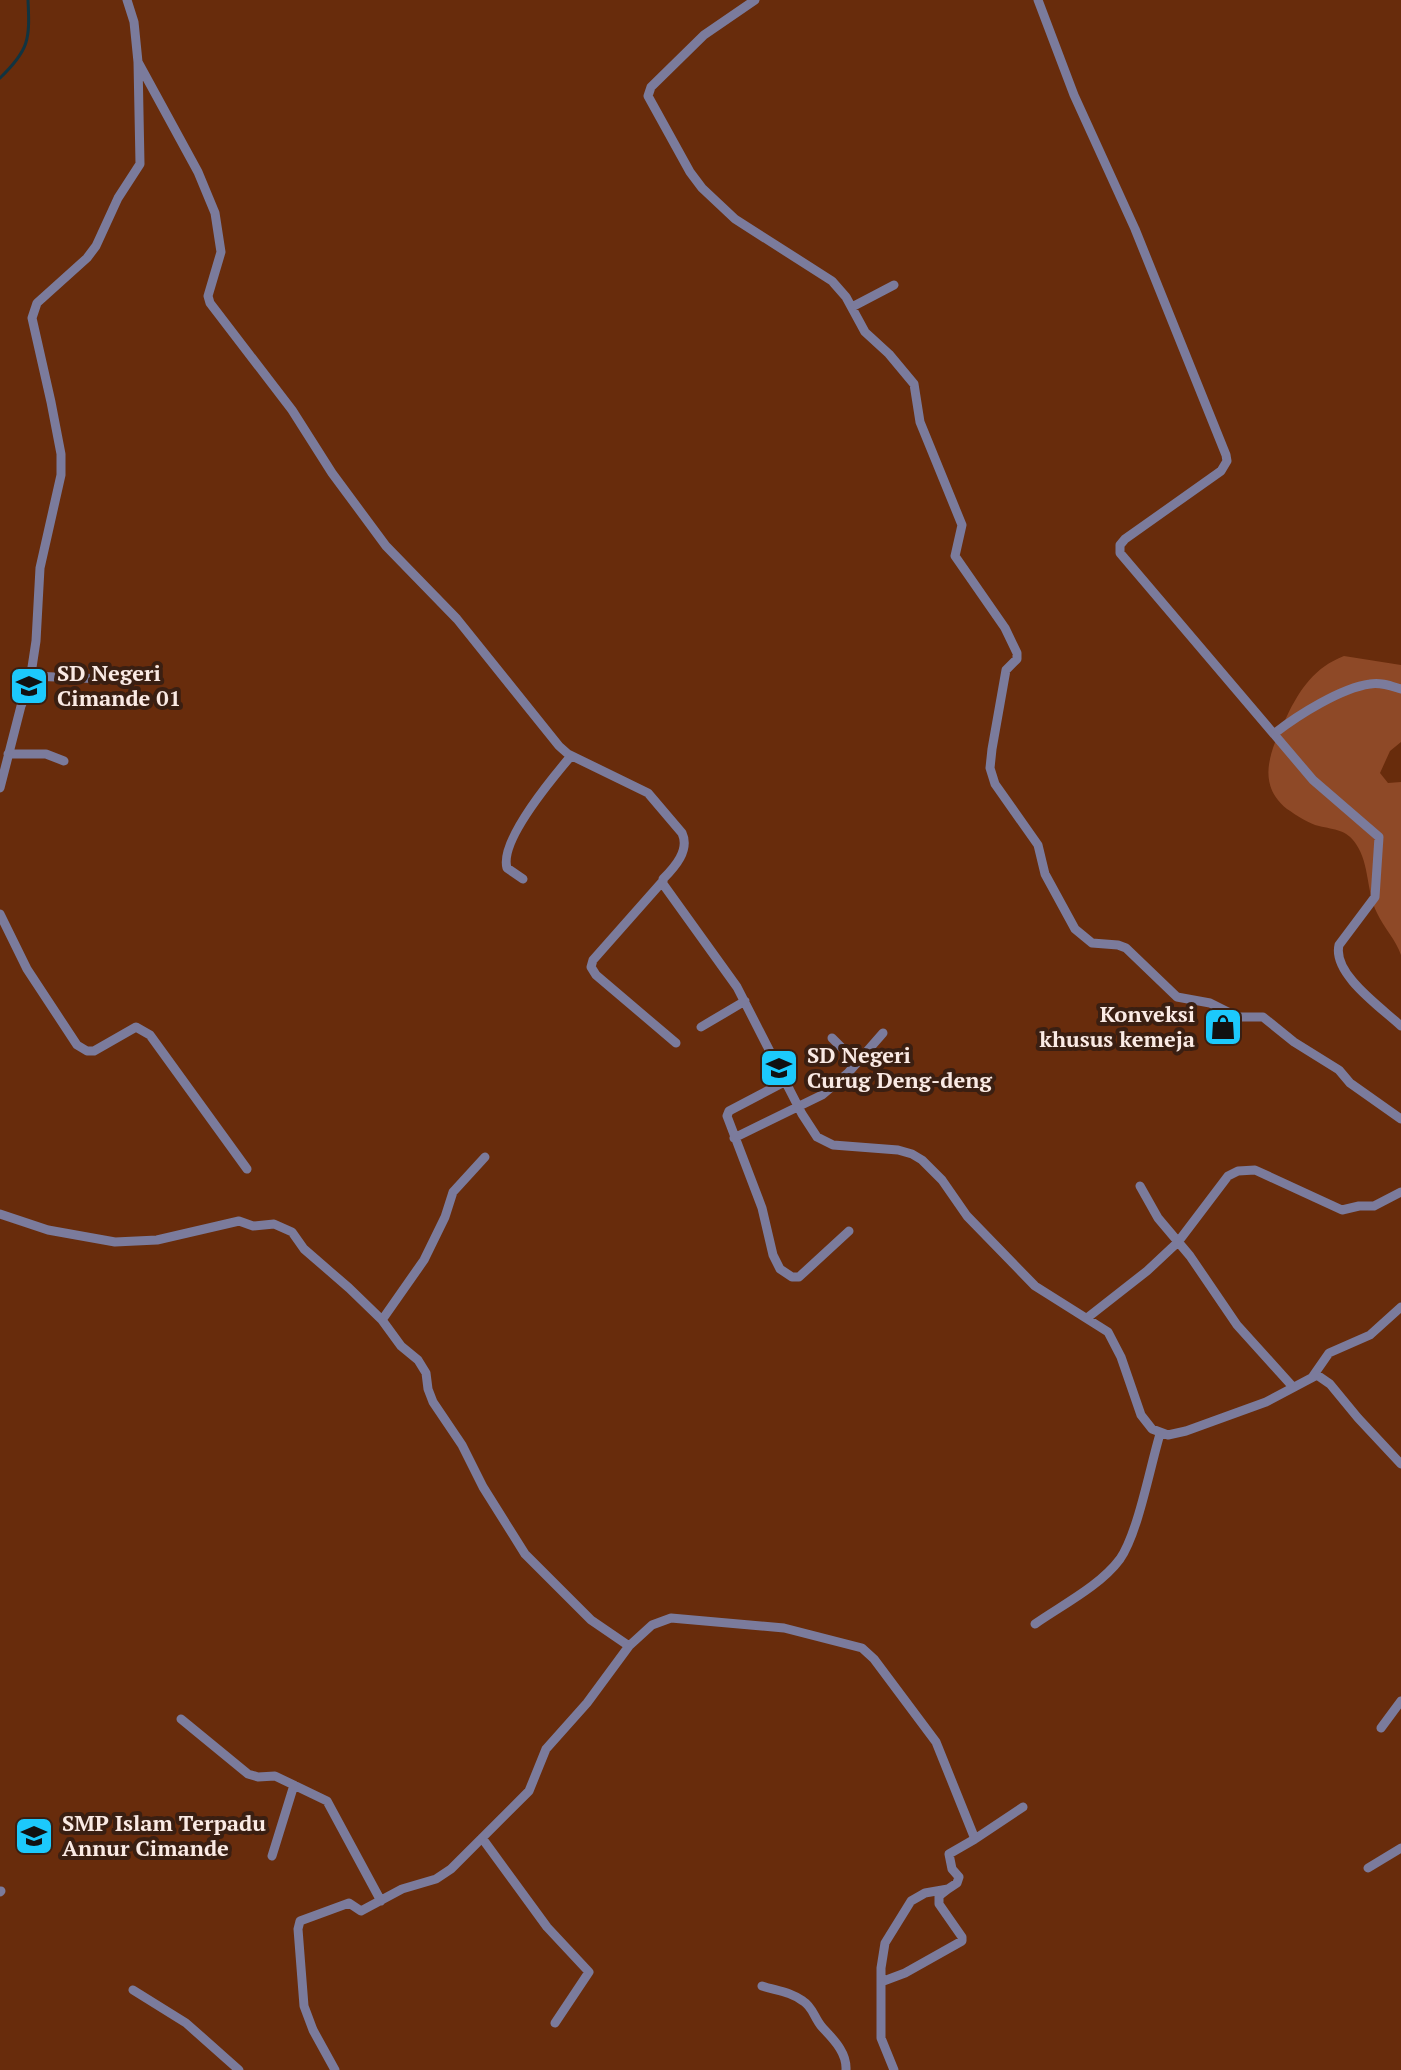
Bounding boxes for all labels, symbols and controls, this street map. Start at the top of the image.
place label: SD Negeri Cimande 01 [57,658,181,712]
school or university icon: SD Negeri Cimande 01 [8,665,50,707]
place label: Konveksi khusus kemeja [1039,999,1195,1053]
shop icon: Konveksi khusus kemeja [1202,1006,1244,1048]
place label: SD Negeri Curug Deng-deng [807,1040,992,1094]
school or university icon: SD Negeri Curug Deng-deng [758,1047,800,1089]
place label: SMP Islam Terpadu Annur Cimande [62,1808,266,1862]
school or university icon: SMP Islam Terpadu Annur Cimande [13,1815,55,1857]

